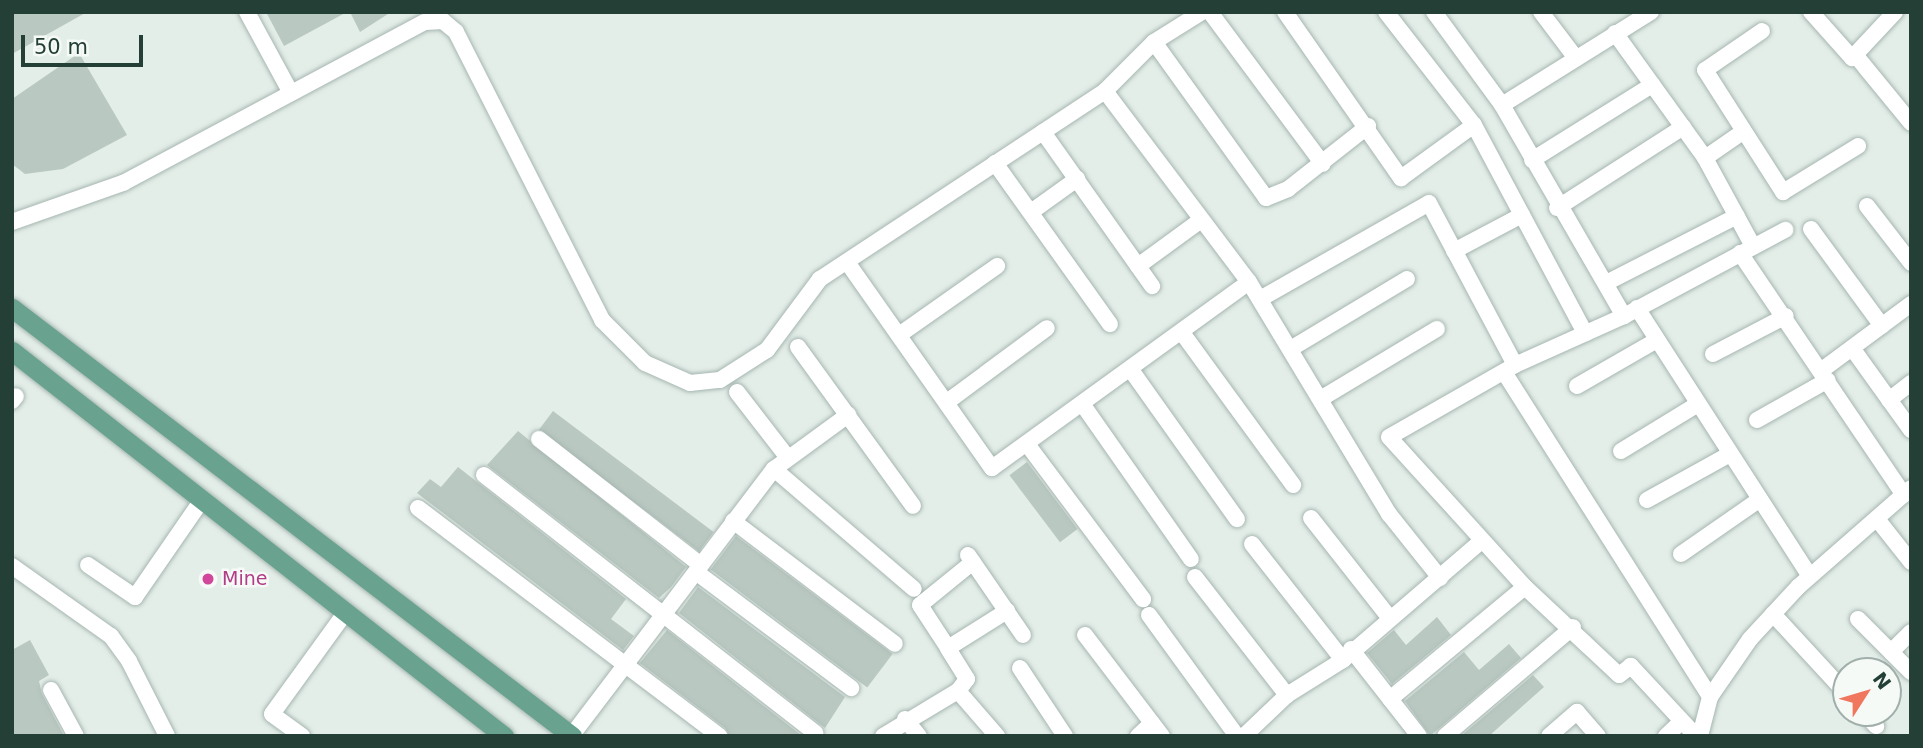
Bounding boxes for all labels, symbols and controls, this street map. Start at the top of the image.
scale bar [24,21,147,65]
text: 50 m [34,35,88,59]
place label: Mine [222,568,267,590]
marker: Mine [200,571,216,587]
north arrow [1832,657,1902,727]
text: N [1869,668,1896,694]

